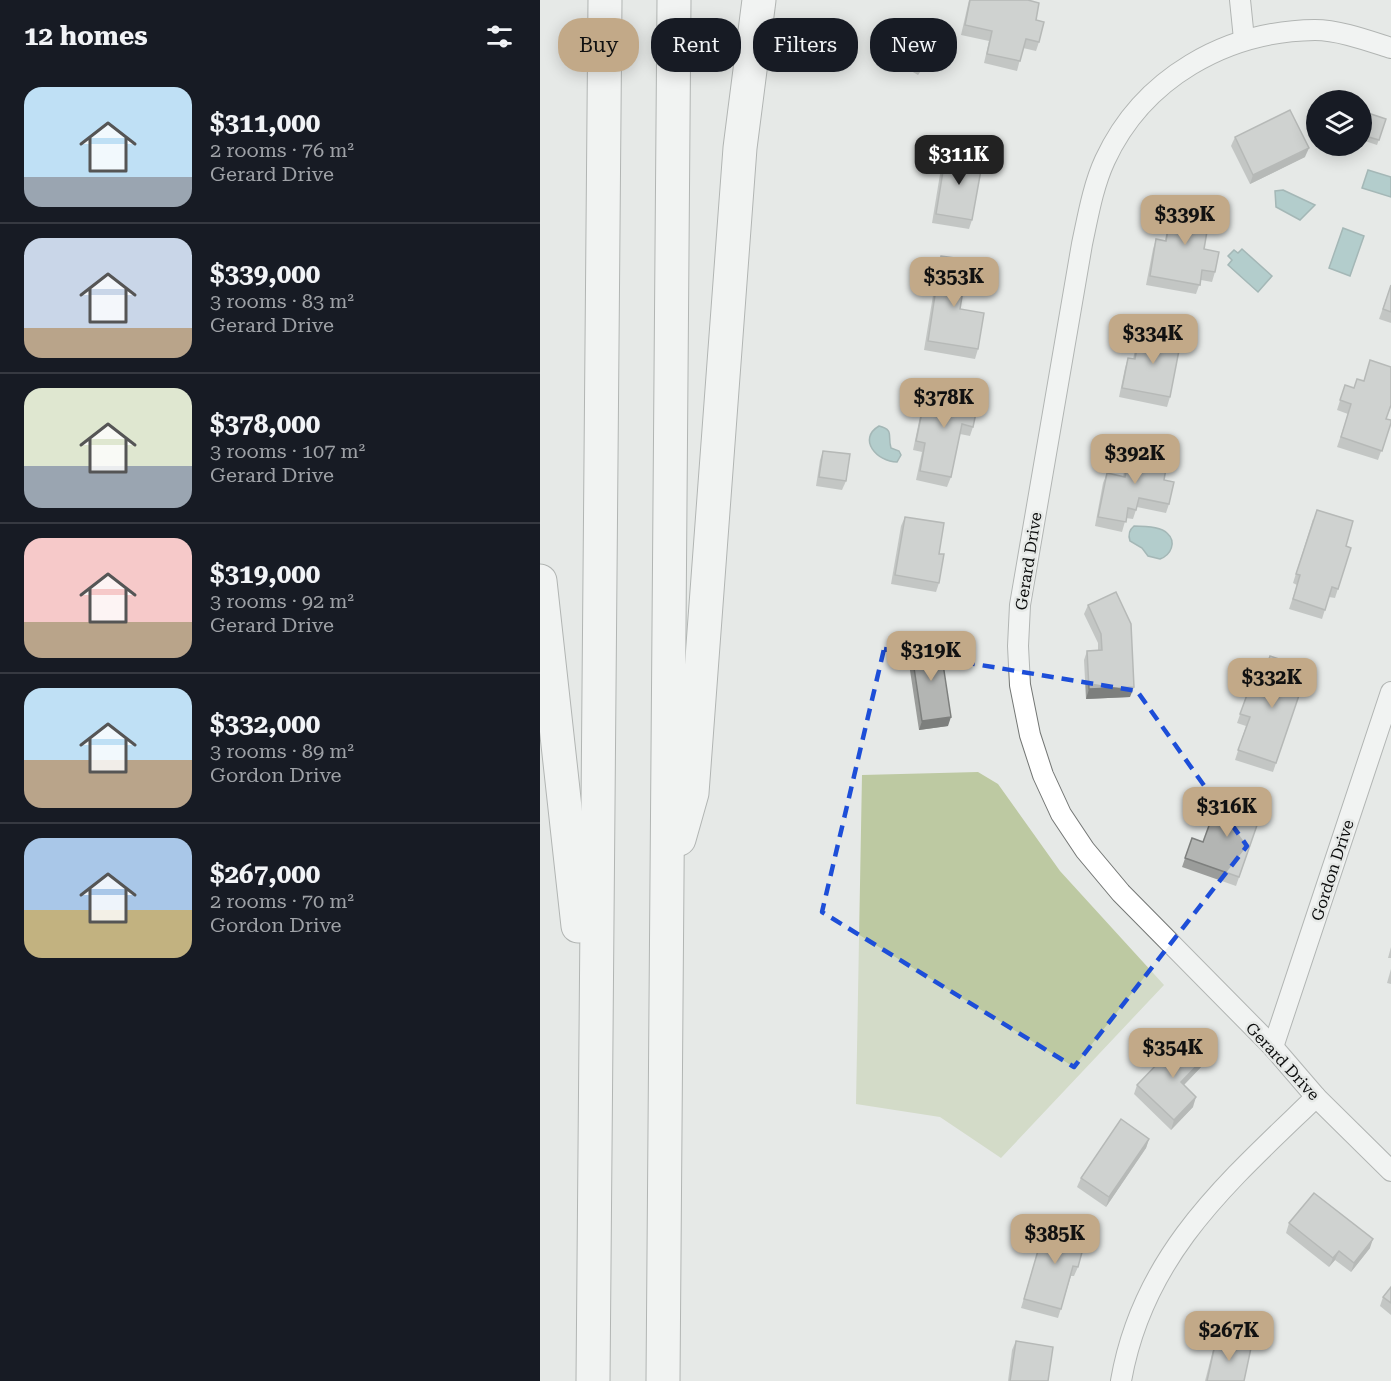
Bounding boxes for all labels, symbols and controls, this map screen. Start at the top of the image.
chip: Buy [558,18,639,72]
chip: Rent [651,18,741,72]
chip: Filters [753,18,858,72]
chip: New [870,18,957,72]
icon: filters [483,20,516,53]
text: 12 homes [24,21,148,51]
map controls [1306,90,1372,156]
button: layers [1306,90,1372,156]
text: $311,000 [210,108,320,138]
icon: home [72,111,144,183]
pin: $311K [917,135,1001,186]
text: 2 rooms · 76 m² [210,138,354,162]
text: $311K [929,142,989,166]
text: Gerard Drive [210,162,334,186]
pin: $339K [1143,195,1227,246]
text: $339K [1155,202,1215,226]
pin: $353K [912,257,996,308]
text: $339,000 [210,259,320,289]
icon: home [72,262,144,334]
text: $353K [924,264,984,288]
text: 3 rooms · 83 m² [210,289,354,313]
text: Gerard Drive [210,313,334,337]
pin: $334K [1111,314,1195,365]
text: $334K [1123,321,1183,345]
pin: $378K [902,378,986,429]
text: $378K [914,385,974,409]
text: $378,000 [210,409,320,439]
icon: home [72,412,144,484]
pin: $392K [1093,434,1177,485]
text: 3 rooms · 107 m² [210,439,365,463]
text: $392K [1105,441,1165,465]
text: Gerard Drive [210,463,334,487]
street label: Gerard Drive [1011,510,1046,612]
text: $319,000 [210,559,320,589]
icon: home [72,562,144,634]
text: 3 rooms · 92 m² [210,589,354,613]
text: Gerard Drive [210,613,334,637]
pin: $319K [889,631,973,682]
text: $319K [901,638,961,662]
pin: $332K [1230,658,1314,709]
text: $332K [1242,665,1302,689]
text: $332,000 [210,709,320,739]
icon: home [72,712,144,784]
text: 3 rooms · 89 m² [210,739,354,763]
text: Gordon Drive [210,763,342,787]
pin: $316K [1185,787,1269,838]
text: $316K [1197,794,1257,818]
street label: Gordon Drive [1307,817,1358,923]
text: $267,000 [210,859,320,889]
icon: home [72,862,144,934]
text: 2 rooms · 70 m² [210,889,354,913]
text: Gordon Drive [210,913,342,937]
street label: Gerard Drive [1242,1019,1324,1104]
pin: $354K [1131,1028,1215,1079]
text: $354K [1143,1035,1203,1059]
pin: $385K [1013,1214,1097,1265]
text: $385K [1025,1221,1085,1245]
pin: $267K [1187,1311,1271,1362]
text: $267K [1199,1318,1259,1342]

